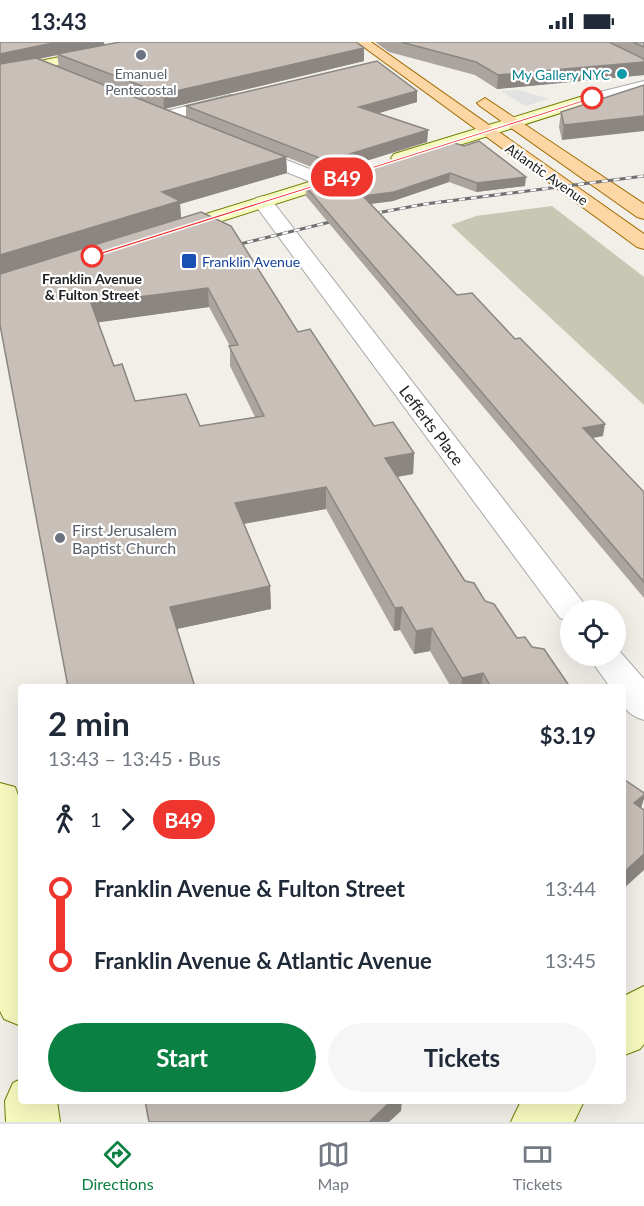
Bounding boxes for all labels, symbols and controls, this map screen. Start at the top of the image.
text: 13:43 [30,8,87,35]
marker: Emanuel Pentecostal [134,48,148,62]
place label: Emanuel Pentecostal [105,65,177,98]
place label: My Gallery NYC [512,66,611,83]
marker: My Gallery NYC [615,67,629,81]
unlabelled marker [581,87,603,109]
street label: Atlantic Avenue [502,139,592,209]
line badge: B49 [308,158,376,196]
text: B49 [323,165,361,190]
marker: Franklin Avenue & Fulton Street [81,245,103,267]
marker: Franklin Avenue [180,252,198,270]
place label: Franklin Avenue [202,253,300,270]
place label: Franklin Avenue & Fulton Street [42,270,142,303]
street label: Lefferts Place [396,381,468,469]
place label: First Jerusalem Baptist Church [72,520,177,557]
marker: First Jerusalem Baptist Church [53,531,67,545]
map controls [560,600,626,666]
button: locate [560,600,626,666]
text: 2 min [48,703,130,743]
text: $3.19 [540,722,596,749]
text: 13:43 – 13:45 · Bus [48,746,221,770]
icon: walk [48,803,81,836]
icon: forward [111,803,144,836]
text: 1 [90,807,102,831]
text: B49 [165,807,203,832]
text: Franklin Avenue & Fulton Street [94,875,405,902]
text: 13:44 [545,876,596,900]
text: Franklin Avenue & Atlantic Avenue [94,947,432,974]
text: 13:45 [545,948,596,972]
button: Start [48,1023,316,1092]
button: Tickets [328,1023,596,1092]
tab: Directions [82,1138,154,1193]
tab: Map [317,1138,350,1193]
tab: Tickets [513,1138,562,1193]

